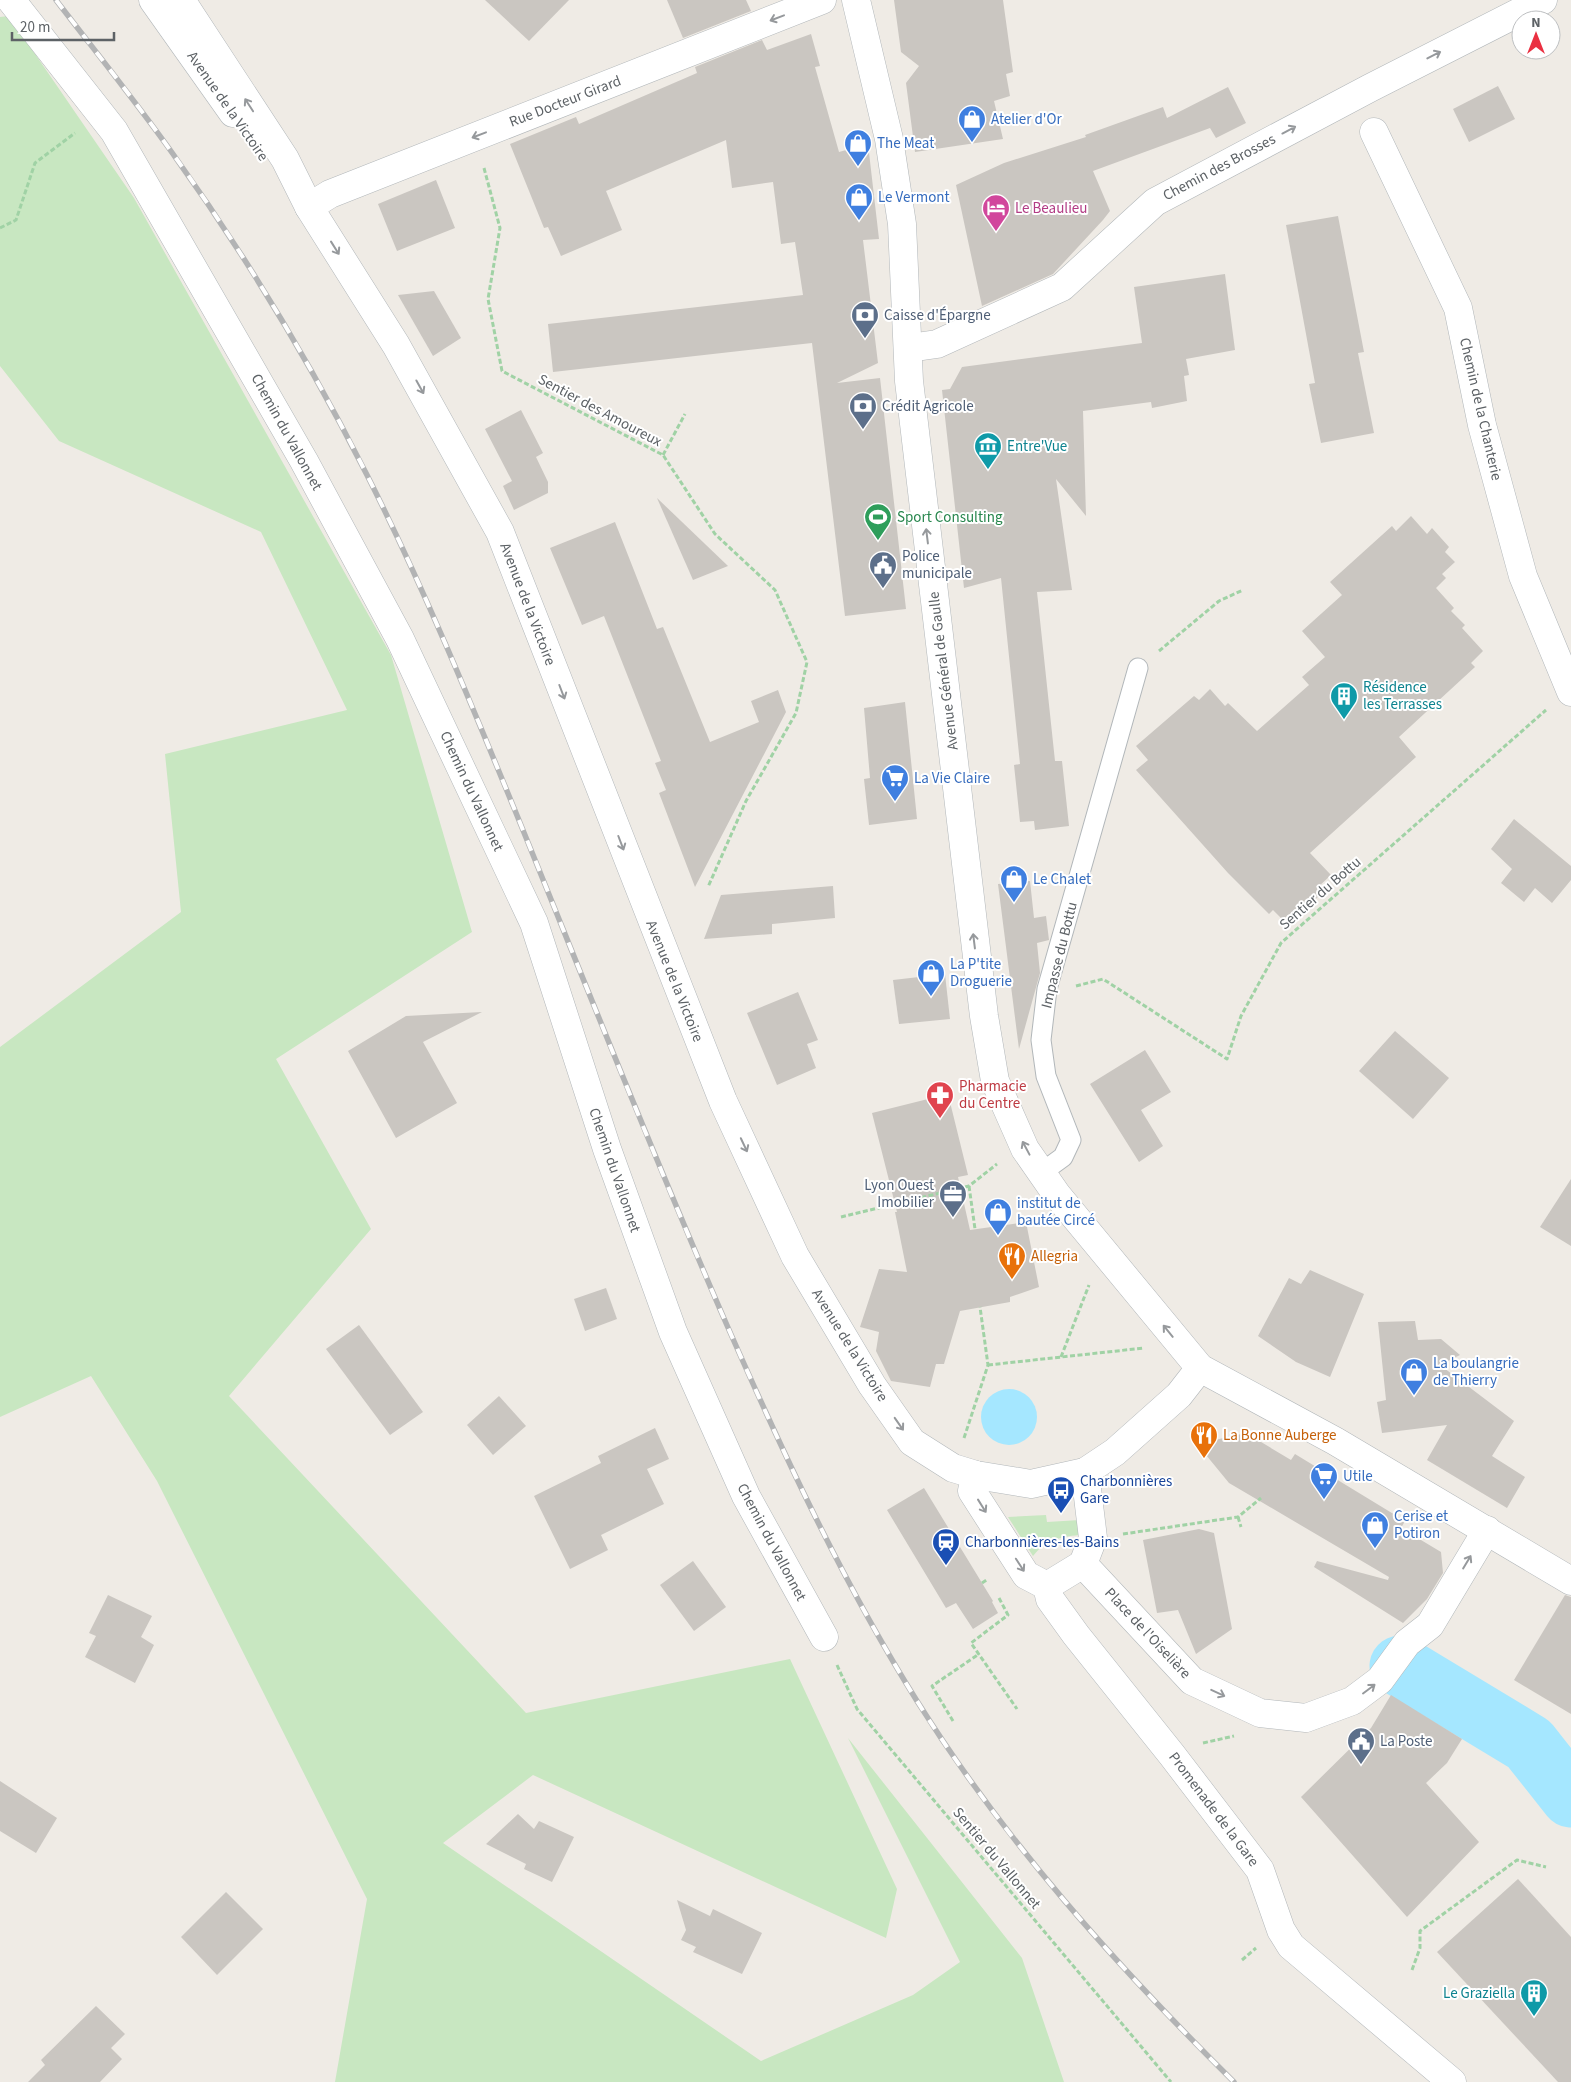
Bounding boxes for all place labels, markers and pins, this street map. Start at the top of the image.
shop icon: Atelier d'Or [957,104,987,143]
place label: Atelier d'Or [991,109,1062,130]
shop icon: The Meat [843,128,873,167]
place label: The Meat [877,133,934,154]
shop icon: Le Vermont [844,182,874,221]
place label: Le Vermont [878,187,950,208]
hotel icon: Le Beaulieu [981,193,1011,232]
place label: Le Beaulieu [1015,198,1087,219]
bank icon: Caisse d'Épargne [850,300,880,339]
place label: Caisse d'Épargne [884,305,991,326]
bank icon: Crédit Agricole [848,391,878,430]
place label: Crédit Agricole [882,396,974,417]
museum icon: Entre'Vue [973,431,1003,470]
place label: Entre'Vue [1007,436,1067,457]
sports icon: Sport Consulting [863,502,893,541]
place label: Sport Consulting [897,507,1003,528]
place label: Police municipale [902,546,972,584]
public building icon: Police municipale [868,550,898,589]
place label: Résidence les Terrasses [1363,677,1442,715]
building icon: Résidence les Terrasses [1329,681,1359,720]
supermarket icon: La Vie Claire [880,763,910,802]
place label: La Vie Claire [914,768,990,789]
shop icon: Le Chalet [999,864,1029,903]
place label: Le Chalet [1033,869,1091,890]
place label: La P'tite Droguerie [950,954,1012,992]
shop icon: La P'tite Droguerie [916,958,946,997]
place label: Pharmacie du Centre [959,1076,1026,1114]
pharmacy icon: Pharmacie du Centre [925,1080,955,1119]
place label: Lyon Ouest Imobilier [864,1175,935,1213]
office icon: Lyon Ouest Imobilier [938,1179,968,1218]
place label: institut de bautée Circé [1017,1193,1095,1231]
shop icon: institut de bautée Circé [983,1197,1013,1236]
restaurant icon: Allegria [997,1241,1027,1280]
place label: Allegria [1031,1246,1078,1267]
place label: La boulangrie de Thierry [1433,1353,1519,1391]
shop icon: La boulangrie de Thierry [1399,1357,1429,1396]
restaurant icon: La Bonne Auberge [1189,1420,1219,1459]
place label: La Bonne Auberge [1223,1425,1336,1446]
supermarket icon: Utile [1309,1461,1339,1500]
place label: Utile [1343,1466,1373,1487]
place label: Charbonnières Gare [1080,1471,1172,1509]
bus stop icon: Charbonnières Gare [1046,1475,1076,1514]
place label: Cerise et Potiron [1394,1506,1448,1544]
shop icon: Cerise et Potiron [1360,1510,1390,1549]
station icon: Charbonnières-les-Bains [931,1527,961,1566]
place label: Charbonnières-les-Bains [965,1532,1119,1553]
public building icon: La Poste [1346,1726,1376,1765]
place label: La Poste [1380,1731,1432,1752]
building icon: Le Graziella [1519,1978,1549,2017]
place label: Le Graziella [1443,1983,1515,2004]

